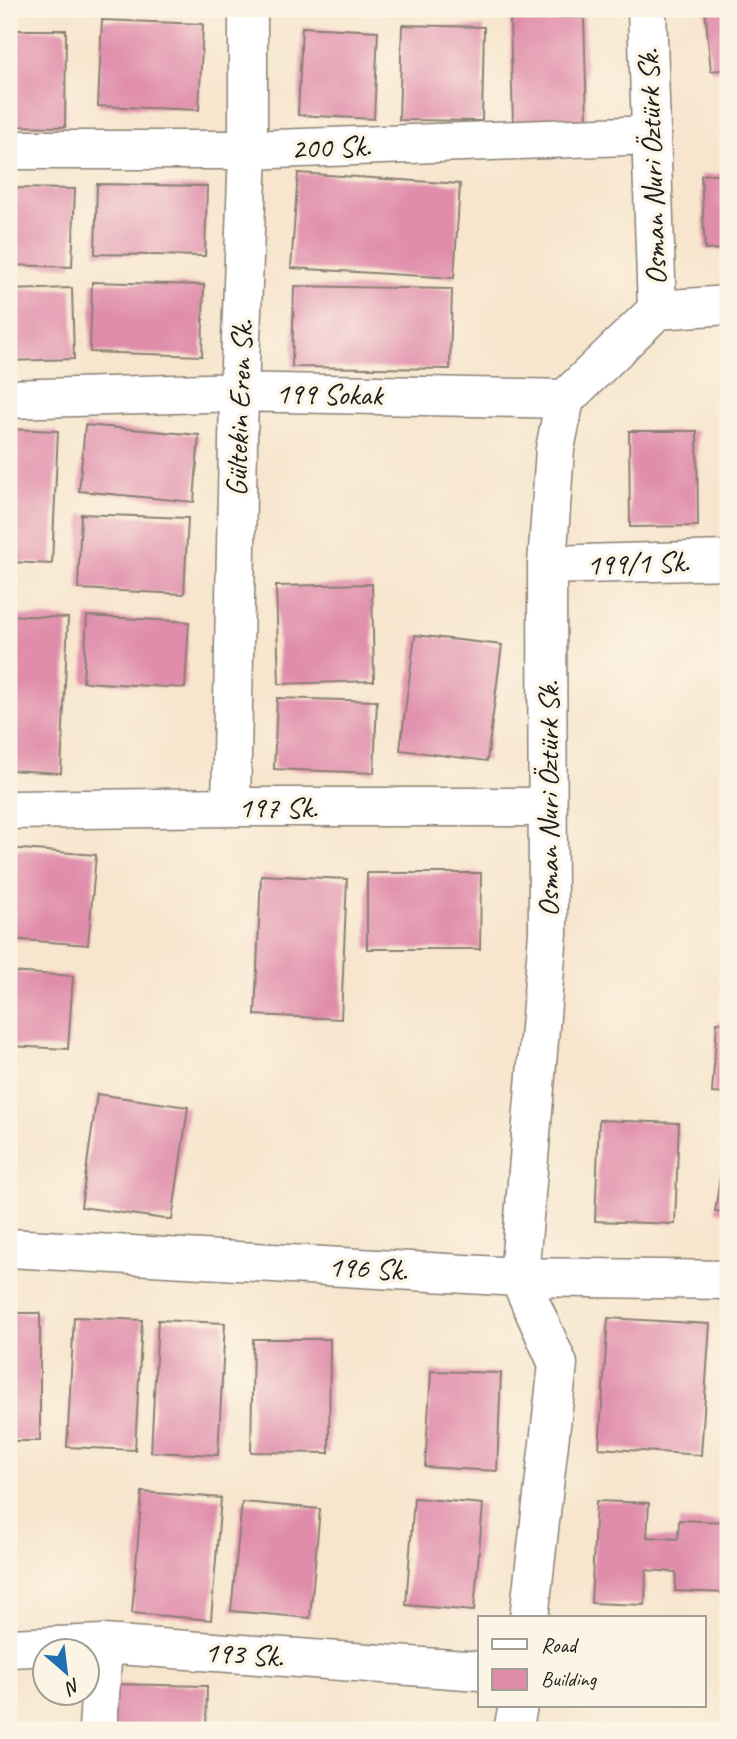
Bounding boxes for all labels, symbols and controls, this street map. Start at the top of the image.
street label: Osman Nuri Öztürk Sk. [629,48,675,286]
street label: 200 Sk. [291,127,371,167]
street label: Gültekin Eren Sk. [217,319,261,497]
street label: 199 Sokak [275,374,385,414]
street label: 199/1 Sk. [586,542,690,584]
street label: Osman Nuri Öztürk Sk. [529,681,567,917]
street label: 197 Sk. [238,788,318,826]
street label: 196 Sk. [327,1247,409,1289]
legend [478,1616,706,1708]
street label: 193 Sk. [203,1632,285,1676]
text: Road [541,1632,580,1658]
north arrow [32,1638,102,1708]
text: Building [541,1666,598,1692]
text: N [60,1673,84,1701]

